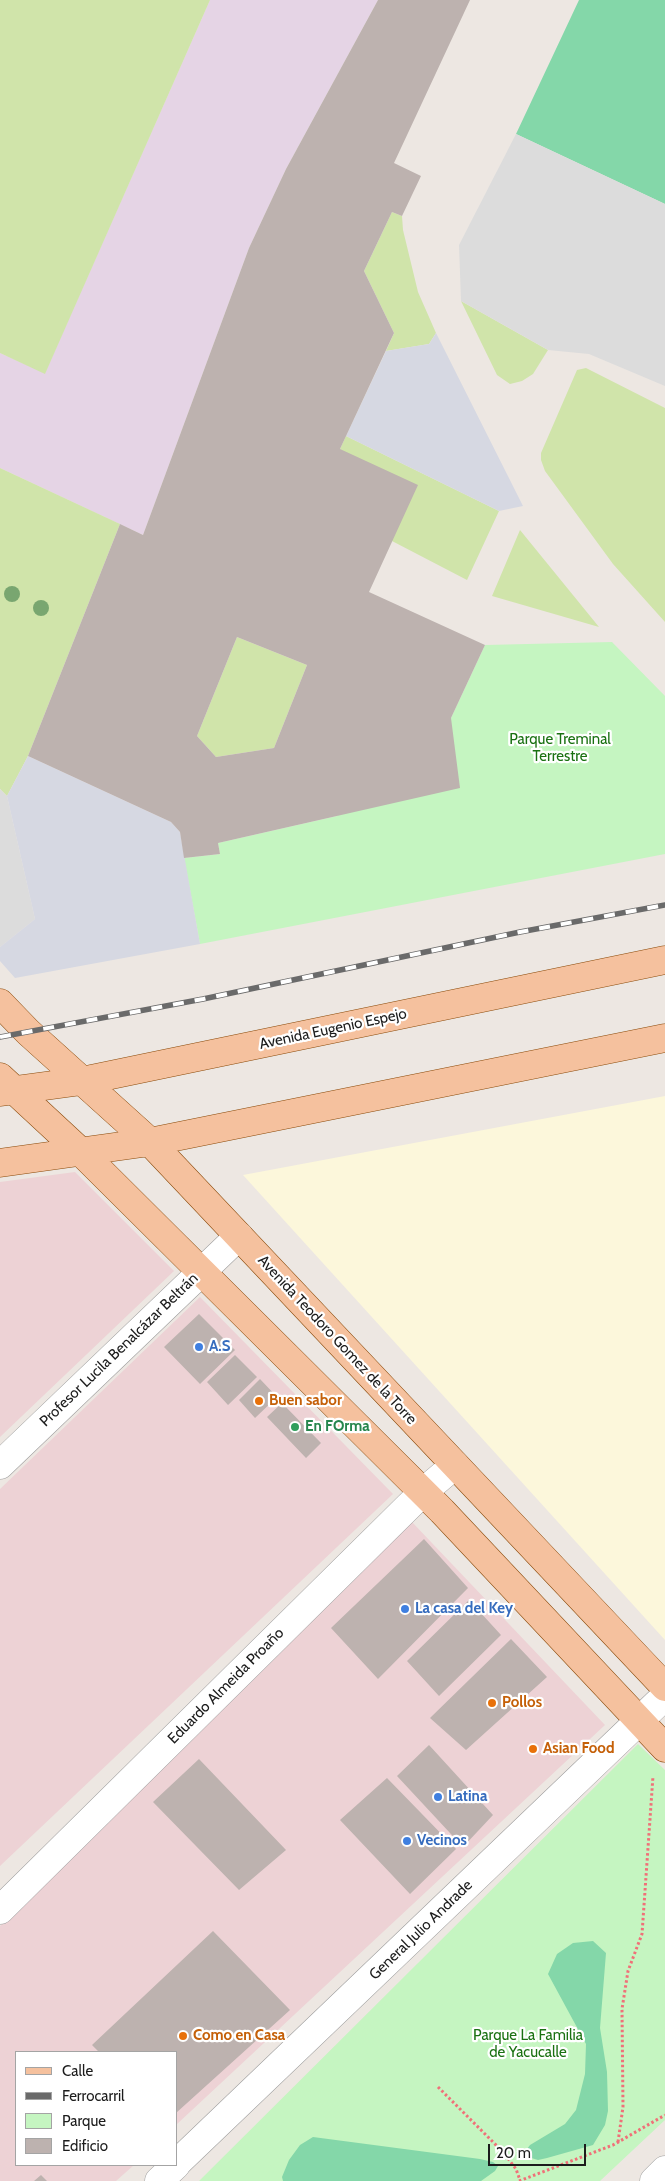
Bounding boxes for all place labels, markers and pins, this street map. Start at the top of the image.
place label: A.S [209,1338,230,1356]
marker: A.S [193,1341,205,1353]
place label: Buen sabor [269,1392,342,1410]
marker: Buen sabor [253,1395,265,1407]
place label: En FOrma [305,1418,370,1436]
marker: En FOrma [289,1421,301,1433]
place label: La casa del Key [415,1600,513,1618]
marker: La casa del Key [399,1603,411,1615]
place label: Pollos [502,1694,542,1712]
marker: Pollos [486,1697,498,1709]
place label: Asian Food [543,1740,614,1758]
marker: Asian Food [527,1743,539,1755]
place label: Latina [448,1788,487,1806]
marker: Latina [432,1791,444,1803]
place label: Vecinos [417,1832,467,1850]
marker: Vecinos [401,1835,413,1847]
place label: Como en Casa [193,2027,285,2045]
marker: Como en Casa [177,2030,189,2042]

